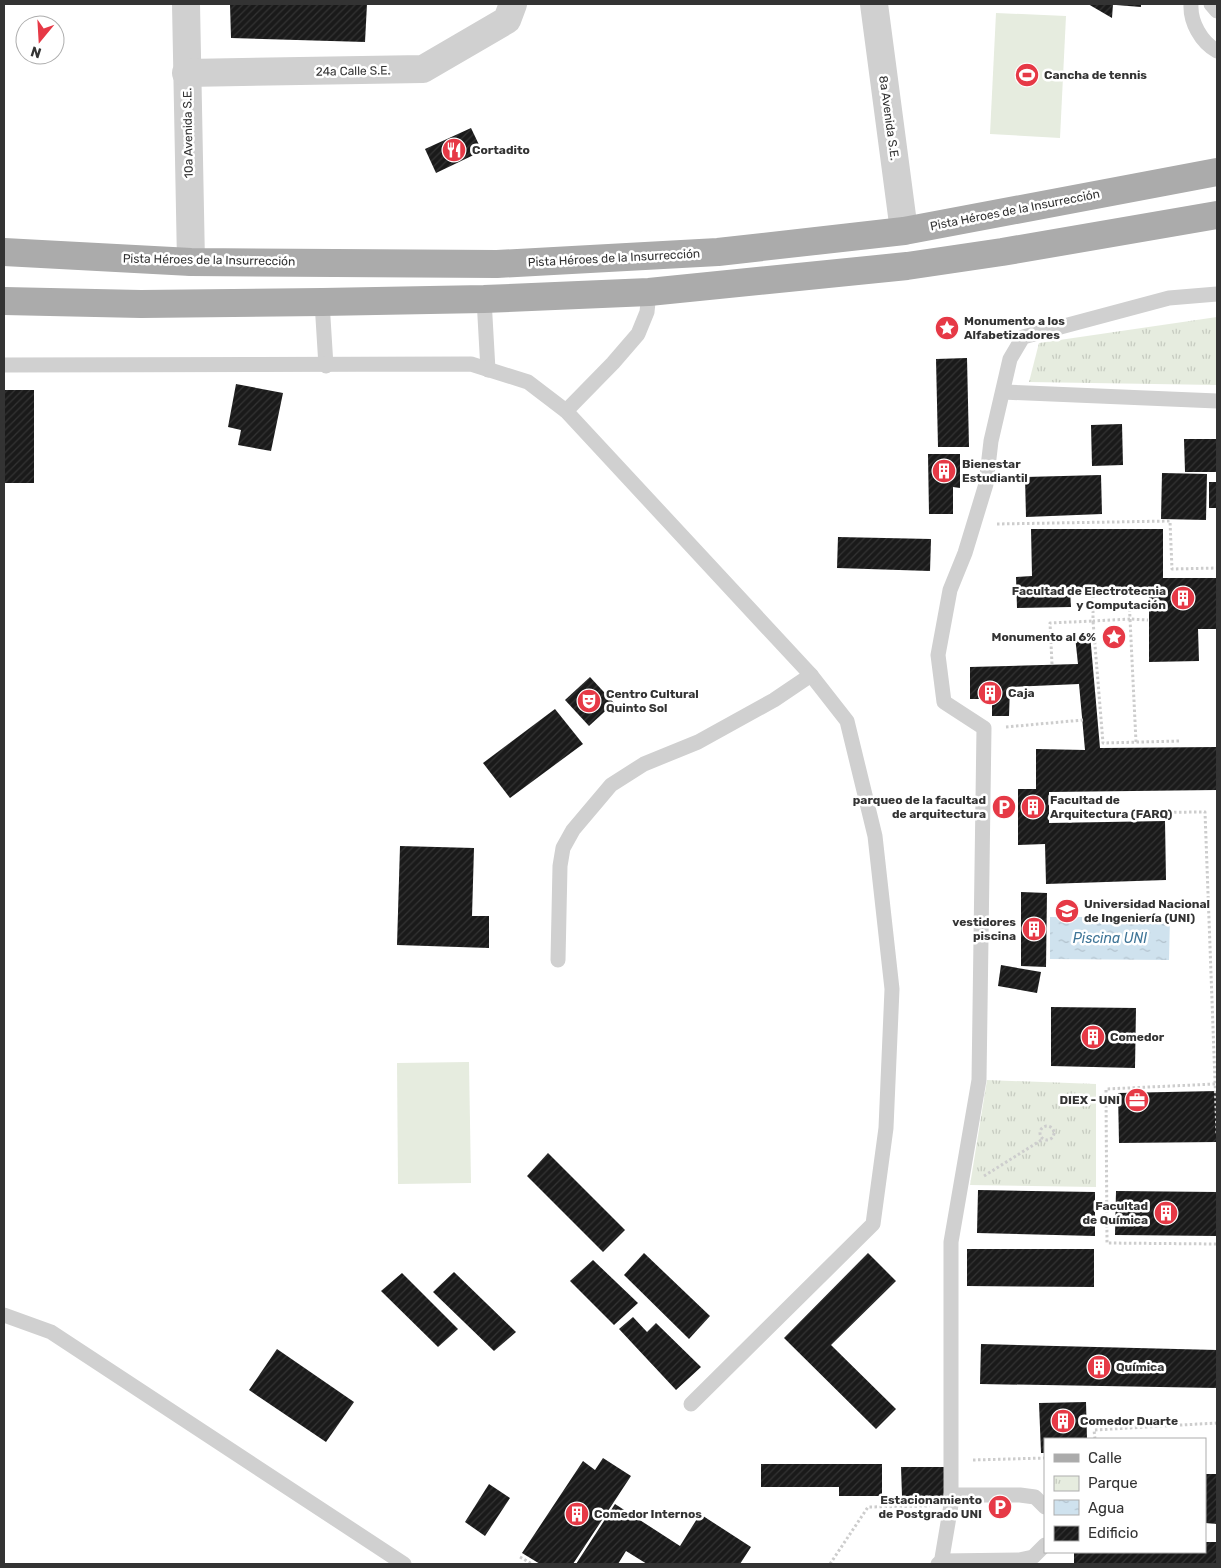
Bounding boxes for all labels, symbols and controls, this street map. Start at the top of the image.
north arrow [15,15,65,65]
text: N [29,42,44,62]
sports icon: Cancha de tennis [1014,62,1040,88]
street label: 24a Calle S.E. [316,63,390,79]
place label: Cancha de tennis [1044,68,1147,82]
street label: 8a Avenida S.E. [876,75,902,161]
street label: 10a Avenida S.E. [180,88,196,178]
restaurant icon: Cortadito [441,137,467,163]
place label: Cortadito [472,143,530,157]
street label: Pista Héroes de la Insurrección [929,187,1101,233]
street label: Pista Héroes de la Insurrección [527,246,701,270]
street label: Pista Héroes de la Insurrección [123,251,295,269]
place label: Monumento a los Alfabetizadores [964,314,1065,342]
place icon: Monumento a los Alfabetizadores [934,315,960,341]
place label: Bienestar Estudiantil [962,457,1028,485]
building icon: Bienestar Estudiantil [931,458,957,484]
place label: Facultad de Electrotecnia y Computación [1012,584,1166,612]
building icon: Facultad de Electrotecnia y Computación [1170,585,1196,611]
place icon: Monumento al 6% [1101,624,1127,650]
place label: Monumento al 6% [991,630,1096,644]
building icon: Caja [977,680,1003,706]
place label: Caja [1008,686,1035,700]
place label: Centro Cultural Quinto Sol [606,687,699,715]
theatre icon: Centro Cultural Quinto Sol [576,688,602,714]
place label: parqueo de la facultad de arquitectura [853,793,986,821]
place label: Facultad de Arquitectura (FARQ) [1050,793,1173,821]
parking icon: parqueo de la facultad de arquitectura [991,794,1017,820]
building icon: Facultad de Arquitectura (FARQ) [1020,794,1046,820]
place label: Universidad Nacional de Ingeniería (UNI) [1084,897,1210,925]
school or university icon: Universidad Nacional de Ingeniería (UNI) [1054,898,1080,924]
place label: vestidores piscina [952,915,1016,943]
building icon: vestidores piscina [1021,916,1047,942]
water label: Piscina UNI [1073,930,1147,947]
building icon: Comedor [1080,1024,1106,1050]
place label: Comedor [1110,1030,1165,1044]
office icon: DIEX - UNI [1124,1087,1150,1113]
place label: DIEX - UNI [1060,1093,1120,1107]
place label: Facultad de Química [1082,1199,1148,1227]
building icon: Facultad de Química [1153,1200,1179,1226]
building icon: Química [1086,1354,1112,1380]
place label: Química [1116,1360,1164,1374]
building icon: Comedor Duarte [1050,1408,1076,1434]
place label: Comedor Duarte [1080,1414,1178,1428]
legend [1044,1438,1206,1553]
text: Calle [1088,1449,1122,1467]
text: Parque [1088,1474,1138,1492]
place label: Estacionamiento de Postgrado UNI [878,1493,982,1521]
parking icon: Estacionamiento de Postgrado UNI [987,1494,1013,1520]
text: Agua [1088,1499,1124,1517]
building icon: Comedor Internos [564,1501,590,1527]
place label: Comedor Internos [594,1507,702,1521]
text: Edificio [1088,1524,1138,1542]

